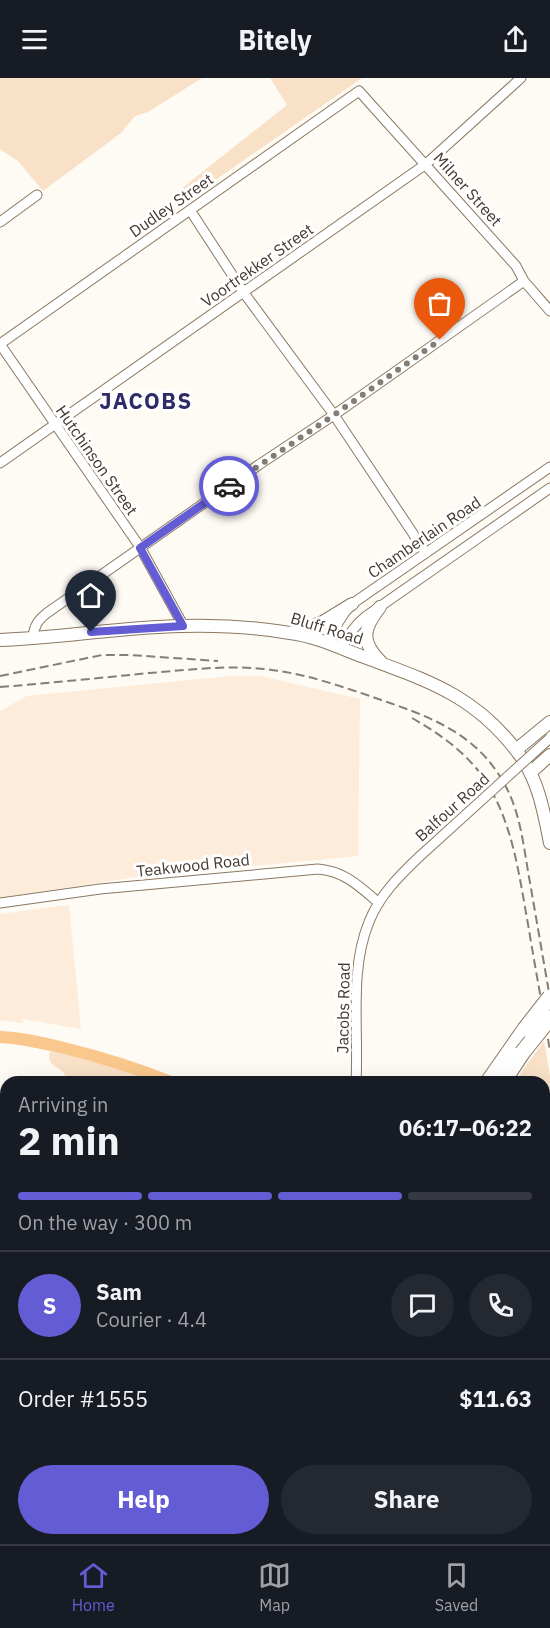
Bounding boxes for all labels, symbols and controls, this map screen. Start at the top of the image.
text: Bitely [238,22,312,57]
icon: menu [18,23,51,56]
icon: share [499,23,532,56]
street label: Milner Street [430,148,506,230]
street label: Dudley Street [125,169,217,241]
street label: Voortrekker Street [197,219,317,311]
pin [414,278,465,340]
icon: bag [423,287,456,320]
district label: JACOBS [99,386,193,415]
street label: Hutchinson Street [52,401,142,519]
courier [199,456,259,516]
icon: car [213,470,246,503]
street label: Chamberlain Road [364,492,484,582]
pin [65,570,116,632]
icon: home [74,579,107,612]
street label: Bluff Road [288,607,366,649]
street label: Balfour Road [411,768,493,846]
street label: Teakwood Road [135,849,251,881]
street label: Jacobs Road [332,962,354,1054]
text: Arriving in [18,1091,108,1118]
text: 06:17–06:22 [399,1113,532,1142]
text: 2 min [18,1115,120,1166]
text: On the way · 300 m [18,1209,192,1236]
button: chat [391,1274,454,1337]
button: phone [469,1274,532,1337]
text: Sam [96,1277,142,1306]
text: S [43,1291,56,1320]
text: Courier · 4.4 [96,1306,207,1333]
text: Order #1555 [18,1384,148,1413]
text: $11.63 [459,1384,532,1413]
button: Help [18,1465,269,1534]
button: Share [281,1465,532,1534]
tab: Home [72,1559,115,1615]
tab: Map [258,1559,291,1615]
tab: Saved [435,1559,478,1615]

